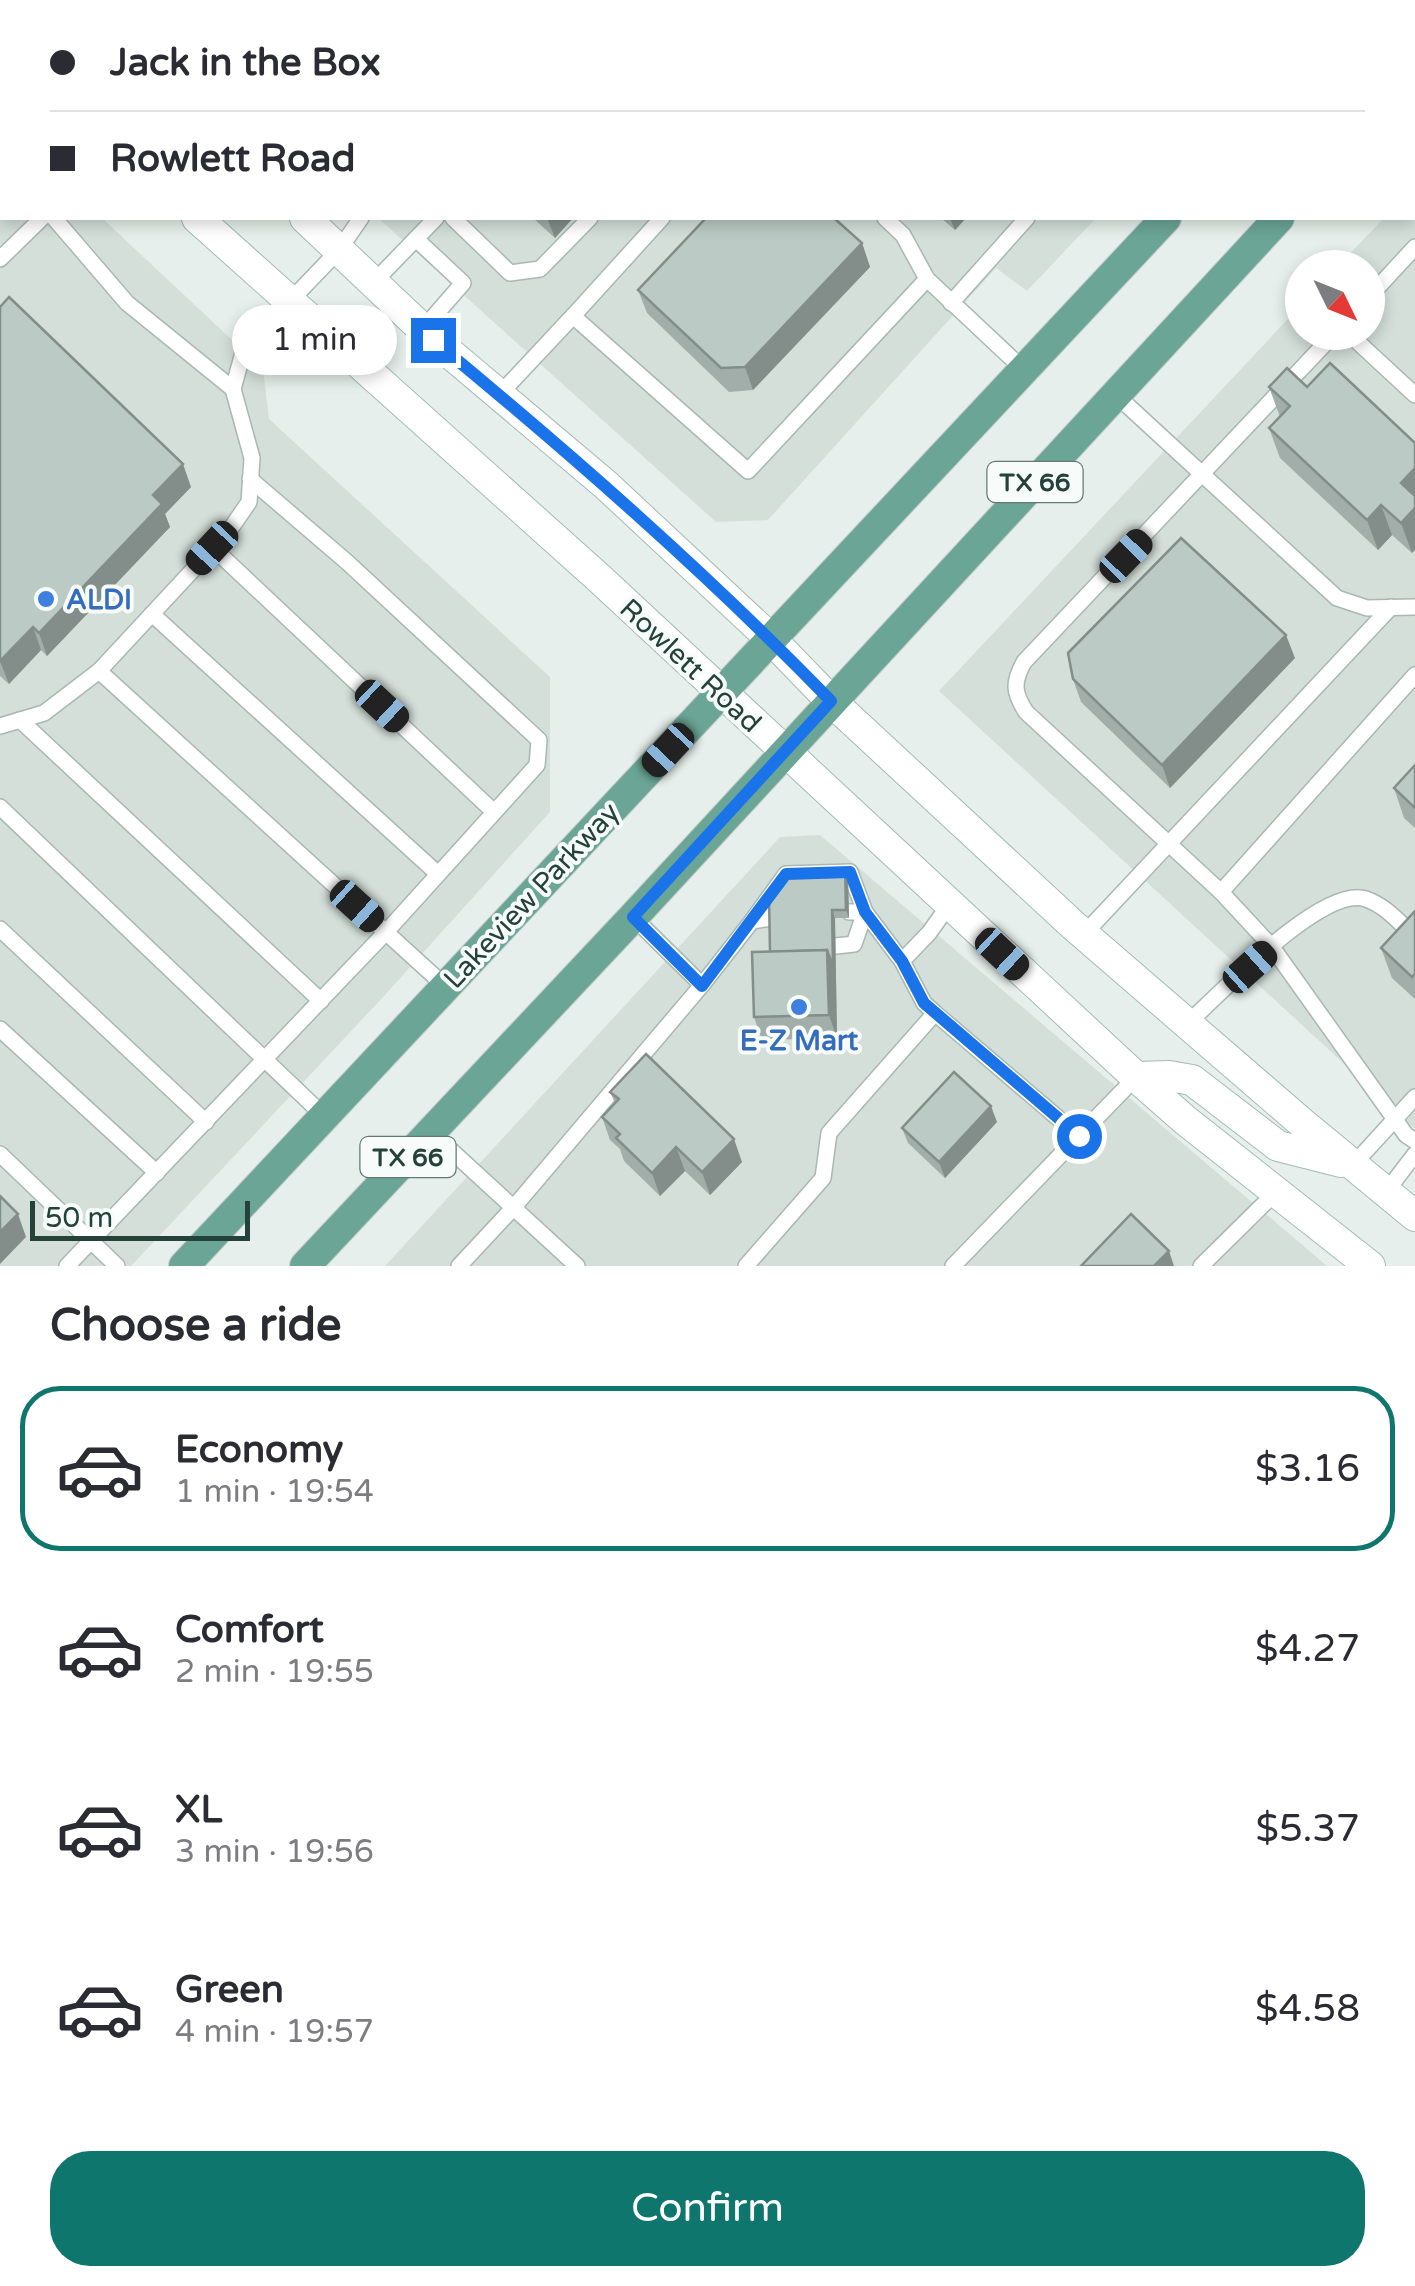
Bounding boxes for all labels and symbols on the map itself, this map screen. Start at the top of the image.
north arrow [1285,250,1385,350]
callout: 1 min [233,305,398,375]
route end [411,318,456,363]
road number: TX 66 [988,462,1082,502]
car [181,516,243,580]
car [1094,524,1158,588]
place label: ALDI [66,583,132,617]
marker: ALDI [35,588,57,610]
street label: Rowlett Road [613,592,768,740]
car [350,675,414,737]
car [637,718,699,782]
street label: Lakeview Parkway [437,796,627,996]
car [325,875,389,937]
car [970,923,1034,985]
car [1218,936,1282,998]
marker: E-Z Mart [788,996,810,1018]
place label: E-Z Mart [740,1024,859,1058]
route start [1057,1114,1102,1159]
road number: TX 66 [360,1137,456,1177]
scale bar [30,1196,250,1240]

